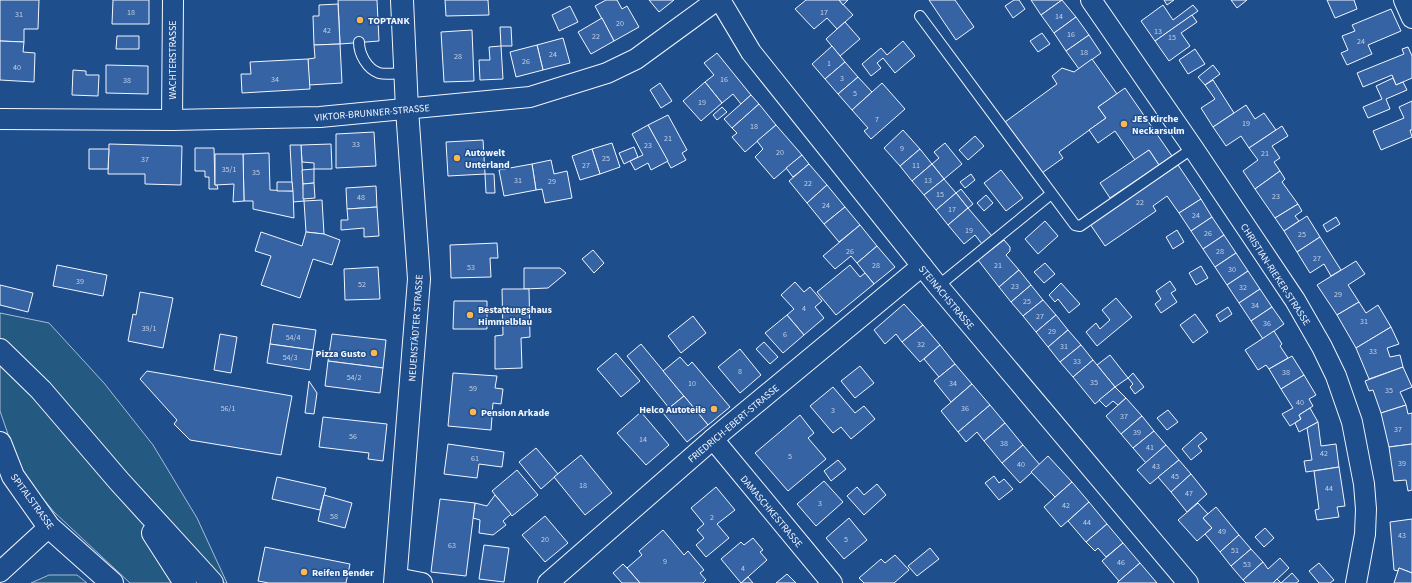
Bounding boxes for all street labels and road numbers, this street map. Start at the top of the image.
street label: WACHTERSTRASSE [166,21,180,100]
street label: VIKTOR-BRUNNER-STRASSE [314,101,430,125]
street label: CHRISTIAN-RIEKER-STRASSE [1237,221,1313,328]
street label: STEINACHSTRASSE [915,263,977,333]
street label: NEUENSTÄDTER STRASSE [405,274,427,382]
street label: FRIEDRICH-EBERT-STRASSE [685,381,782,466]
street label: SPITALSTRASSE [7,471,57,532]
street label: DAMASCHKESTRASSE [737,473,806,551]

